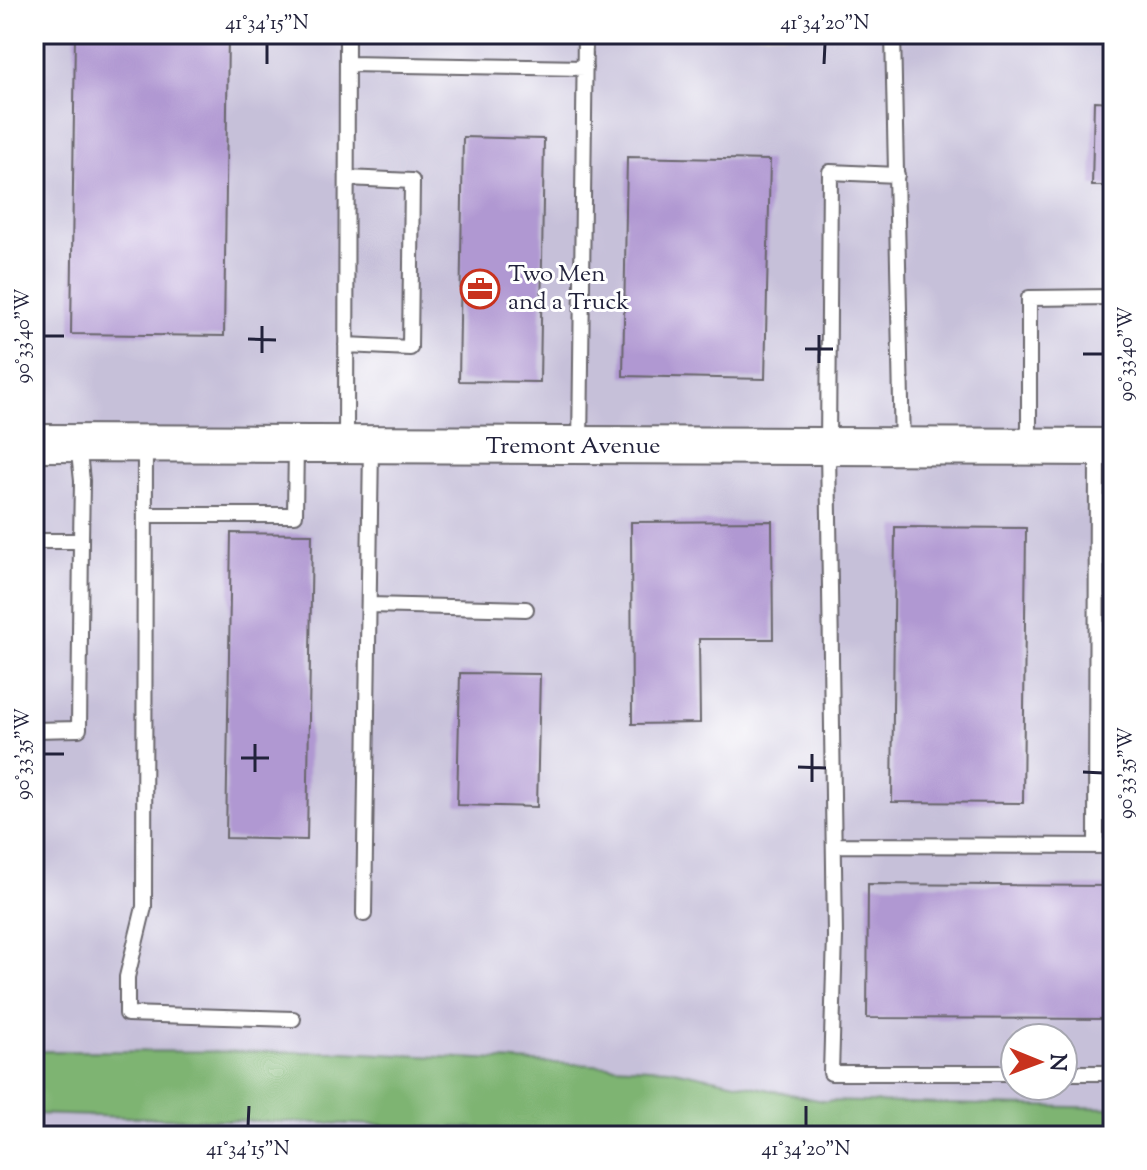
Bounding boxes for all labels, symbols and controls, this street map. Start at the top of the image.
text: 41°34'15"N [225,10,309,39]
text: 41°34'20"N [780,10,870,39]
place label: Two Men and a Truck [508,258,629,320]
office icon: Two Men and a Truck [459,268,501,310]
text: 90°33'40"W [10,288,39,384]
text: 90°33'40"W [1113,306,1142,402]
street label: Tremont Avenue [485,430,661,464]
text: 90°33'35"W [10,708,39,800]
text: 90°33'35"W [1113,727,1142,819]
north arrow [999,1022,1079,1102]
text: N [1040,1053,1072,1072]
text: 41°34'15"N [206,1136,290,1165]
text: 41°34'20"N [761,1136,851,1165]

